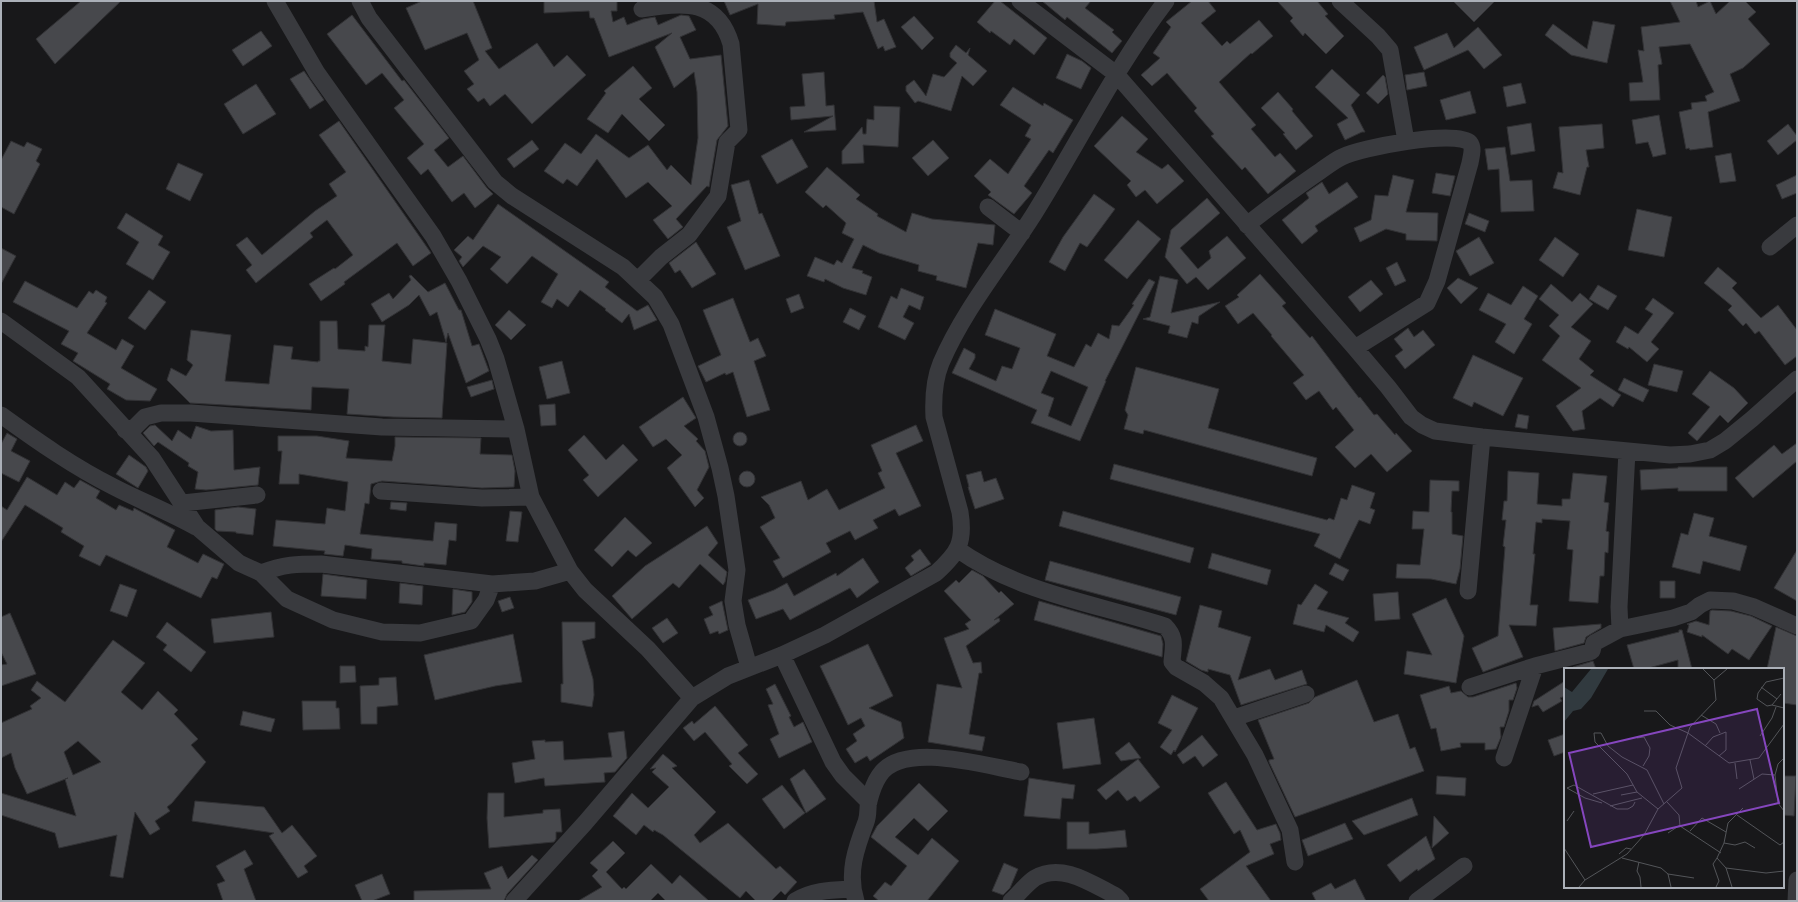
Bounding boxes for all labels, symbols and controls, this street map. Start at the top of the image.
inset map [1564,668,1784,888]

